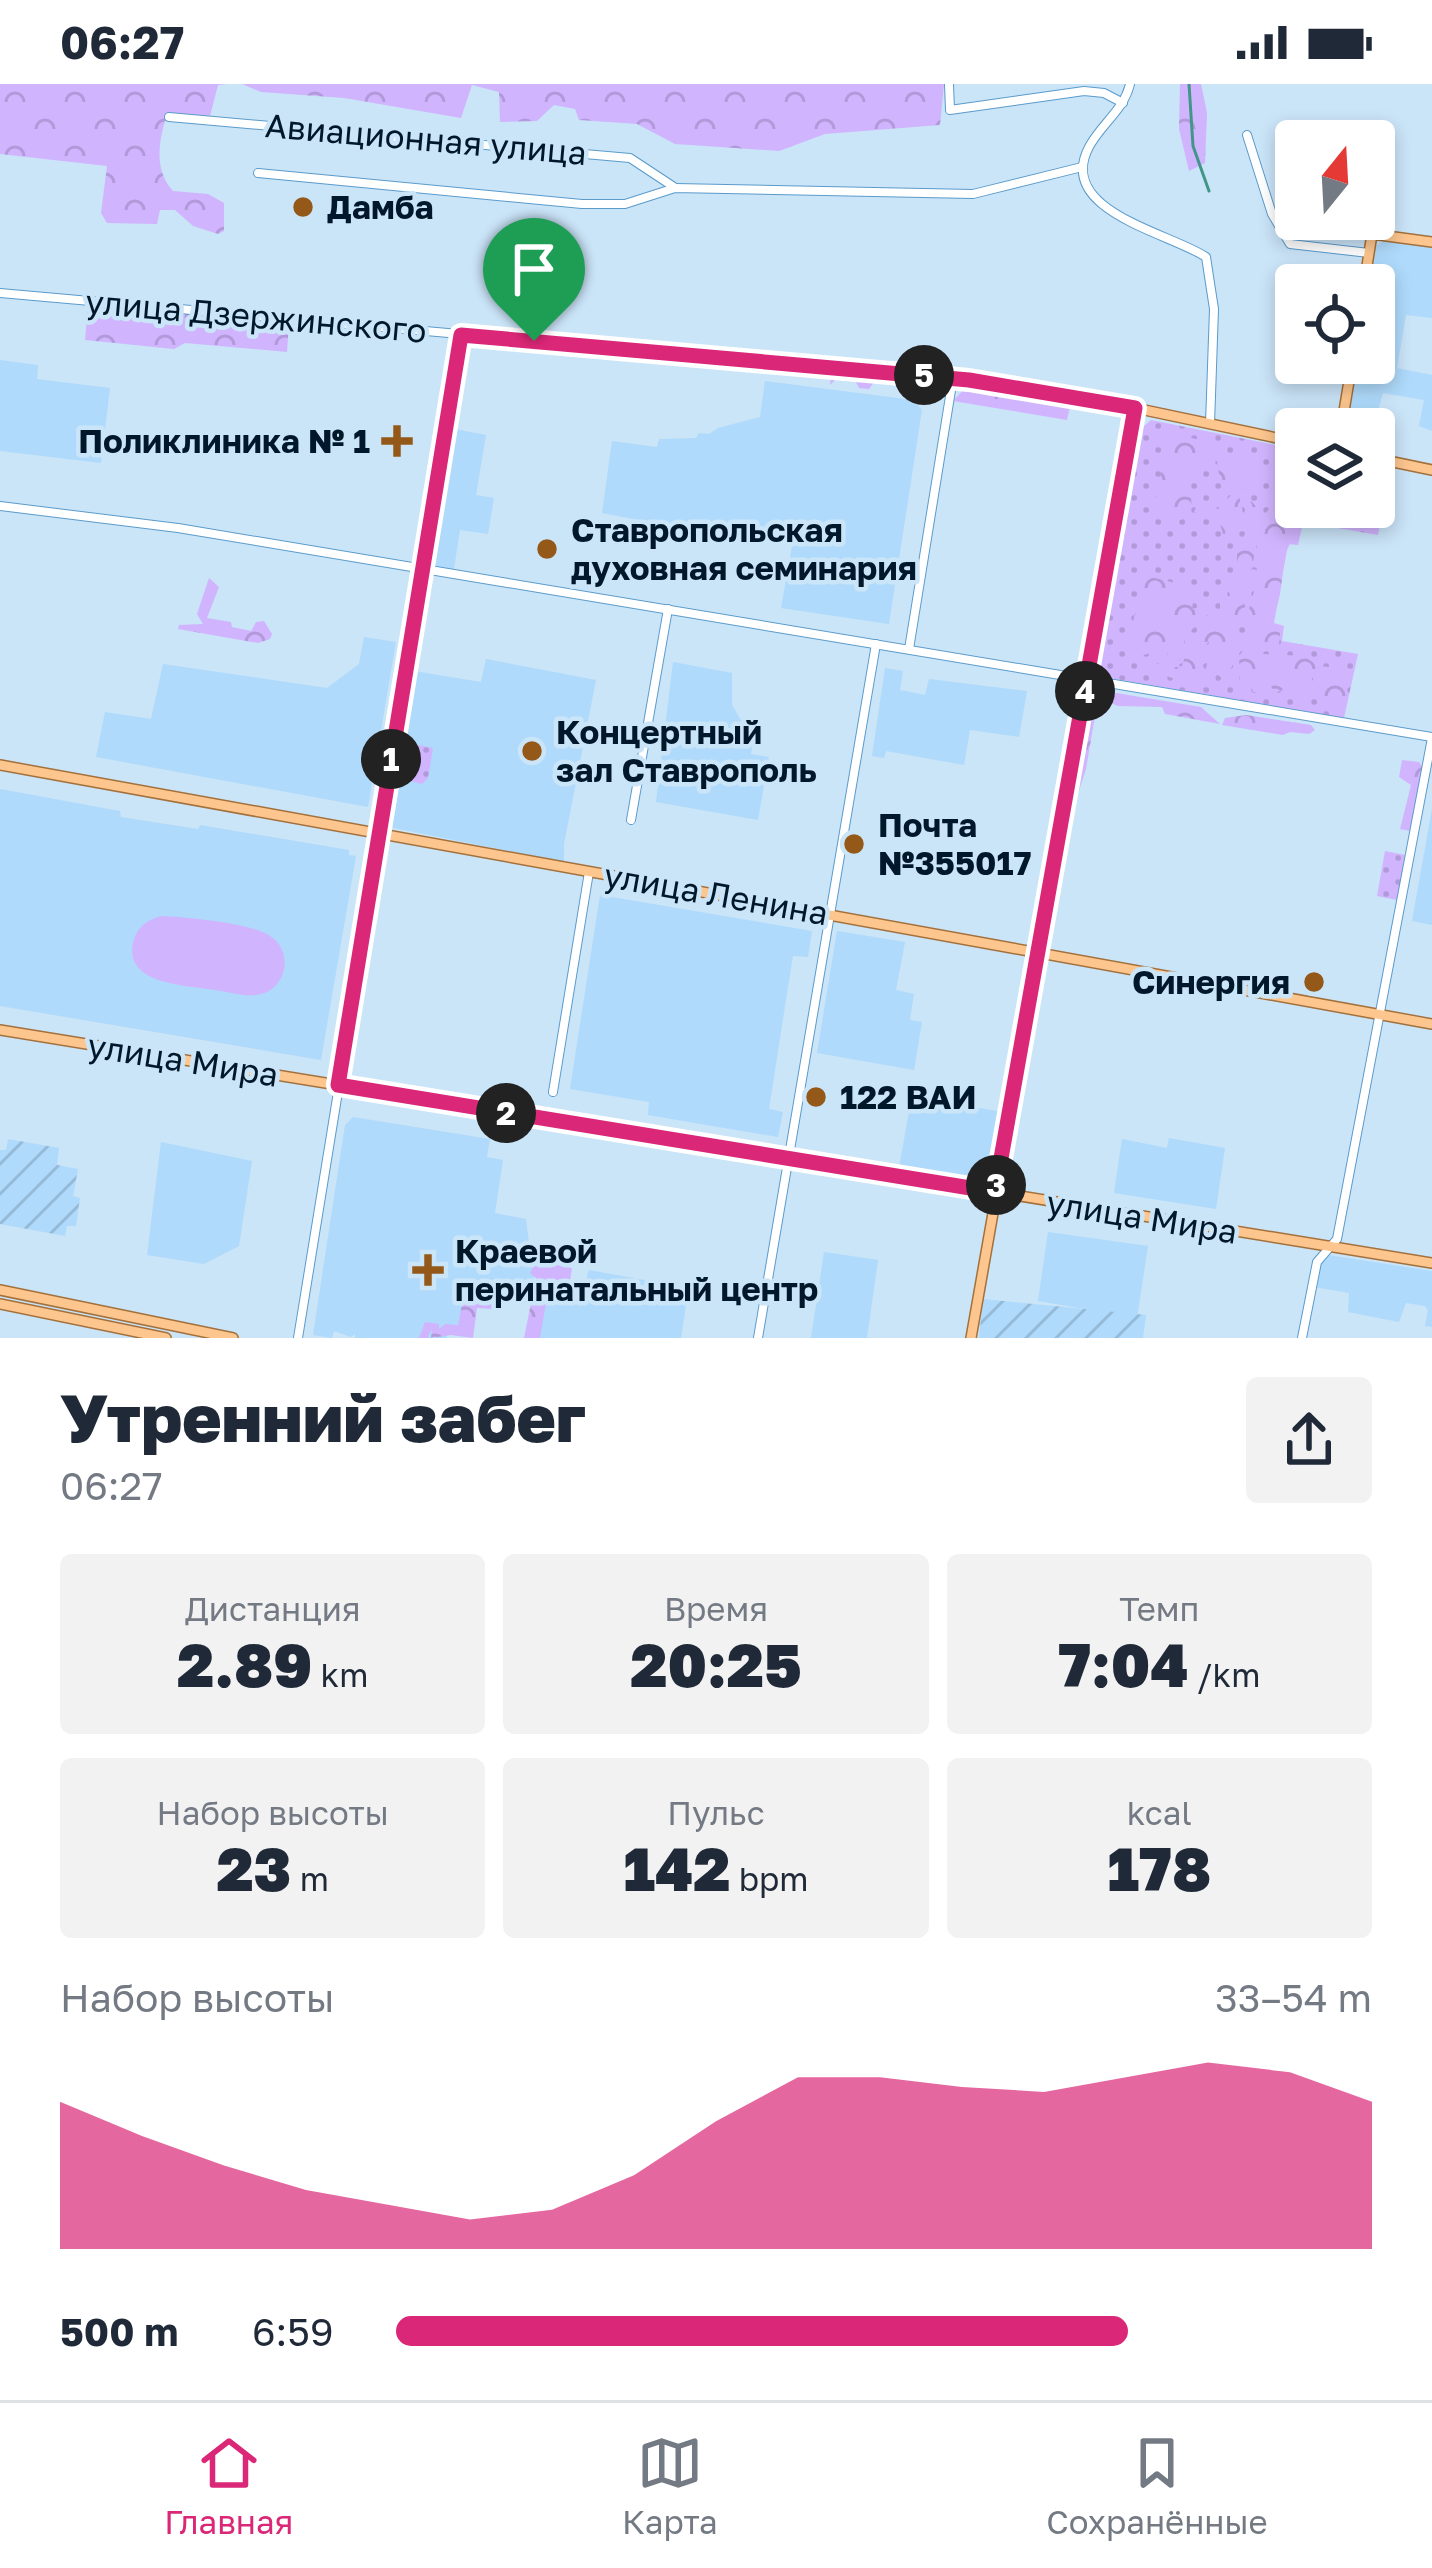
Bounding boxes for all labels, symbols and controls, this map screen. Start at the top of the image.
text: 06:27 [60,15,184,69]
street label: Авиационная улица [264,105,588,172]
north arrow [1275,120,1395,240]
map controls [1275,120,1395,528]
place label: Дамба [327,187,434,226]
marker: Дамба [290,194,316,220]
pin [483,218,585,341]
icon: arrive [501,236,567,302]
button: locate [1275,264,1395,384]
street label: улица Дзержинского [84,281,428,350]
pin: 5 [894,345,954,405]
text: 5 [914,355,934,394]
button: layers [1275,408,1395,528]
place label: Поликлиника № 1 [78,421,370,460]
marker: Поликлиника № 1 [381,425,413,457]
place label: Ставропольская духовная семинария [571,510,917,587]
marker: Ставропольская духовная семинария [534,536,560,562]
pin: 4 [1055,661,1115,721]
text: 4 [1075,671,1095,710]
place label: Концертный зал Ставрополь [556,712,817,789]
pin: 1 [361,729,421,789]
marker: Концертный зал Ставрополь [519,738,545,764]
text: 1 [383,739,400,778]
place label: Почта №355017 [878,805,1031,882]
marker: Почта №355017 [841,831,867,857]
street label: улица Ленина [601,855,831,932]
place label: Синергия [1132,962,1290,1001]
marker: Синергия [1301,969,1327,995]
street label: улица Мира [85,1025,281,1094]
place label: 122 ВАИ [840,1077,977,1116]
pin: 2 [476,1083,536,1143]
marker: 122 ВАИ [803,1084,829,1110]
text: 2 [496,1093,516,1132]
pin: 3 [966,1155,1026,1215]
text: 3 [986,1165,1006,1204]
street label: улица Мира [1044,1182,1240,1251]
place label: Краевой перинатальный центр [455,1231,818,1308]
marker: Краевой перинатальный центр [412,1254,444,1286]
text: Утренний забег [60,1377,586,1457]
button: share [1246,1377,1372,1503]
text: 06:27 [60,1462,163,1509]
text: Дистанция [185,1589,361,1628]
text: Время [664,1589,768,1628]
text: Темп [1119,1589,1199,1628]
text: 2.89 [177,1628,312,1700]
text: 20:25 [630,1628,802,1700]
text: 7:04 [1058,1628,1189,1700]
text: km [312,1655,368,1694]
text: /km [1189,1655,1260,1694]
text: Набор высоты [157,1793,389,1832]
text: Пульс [667,1793,765,1832]
text: kcal [1127,1793,1192,1832]
text: 23 [216,1832,291,1904]
text: 142 [623,1832,730,1904]
text: 178 [1107,1832,1211,1904]
text: m [291,1859,329,1898]
text: bpm [730,1859,809,1898]
text: Набор высоты [60,1974,334,2021]
text: 33–54 m [1215,1974,1372,2021]
text: 500 m [60,2308,178,2355]
text: 6:59 [252,2308,334,2355]
tab: Главная [164,2430,293,2541]
tab: Карта [622,2430,718,2541]
tab: Сохранённые [1046,2430,1268,2541]

